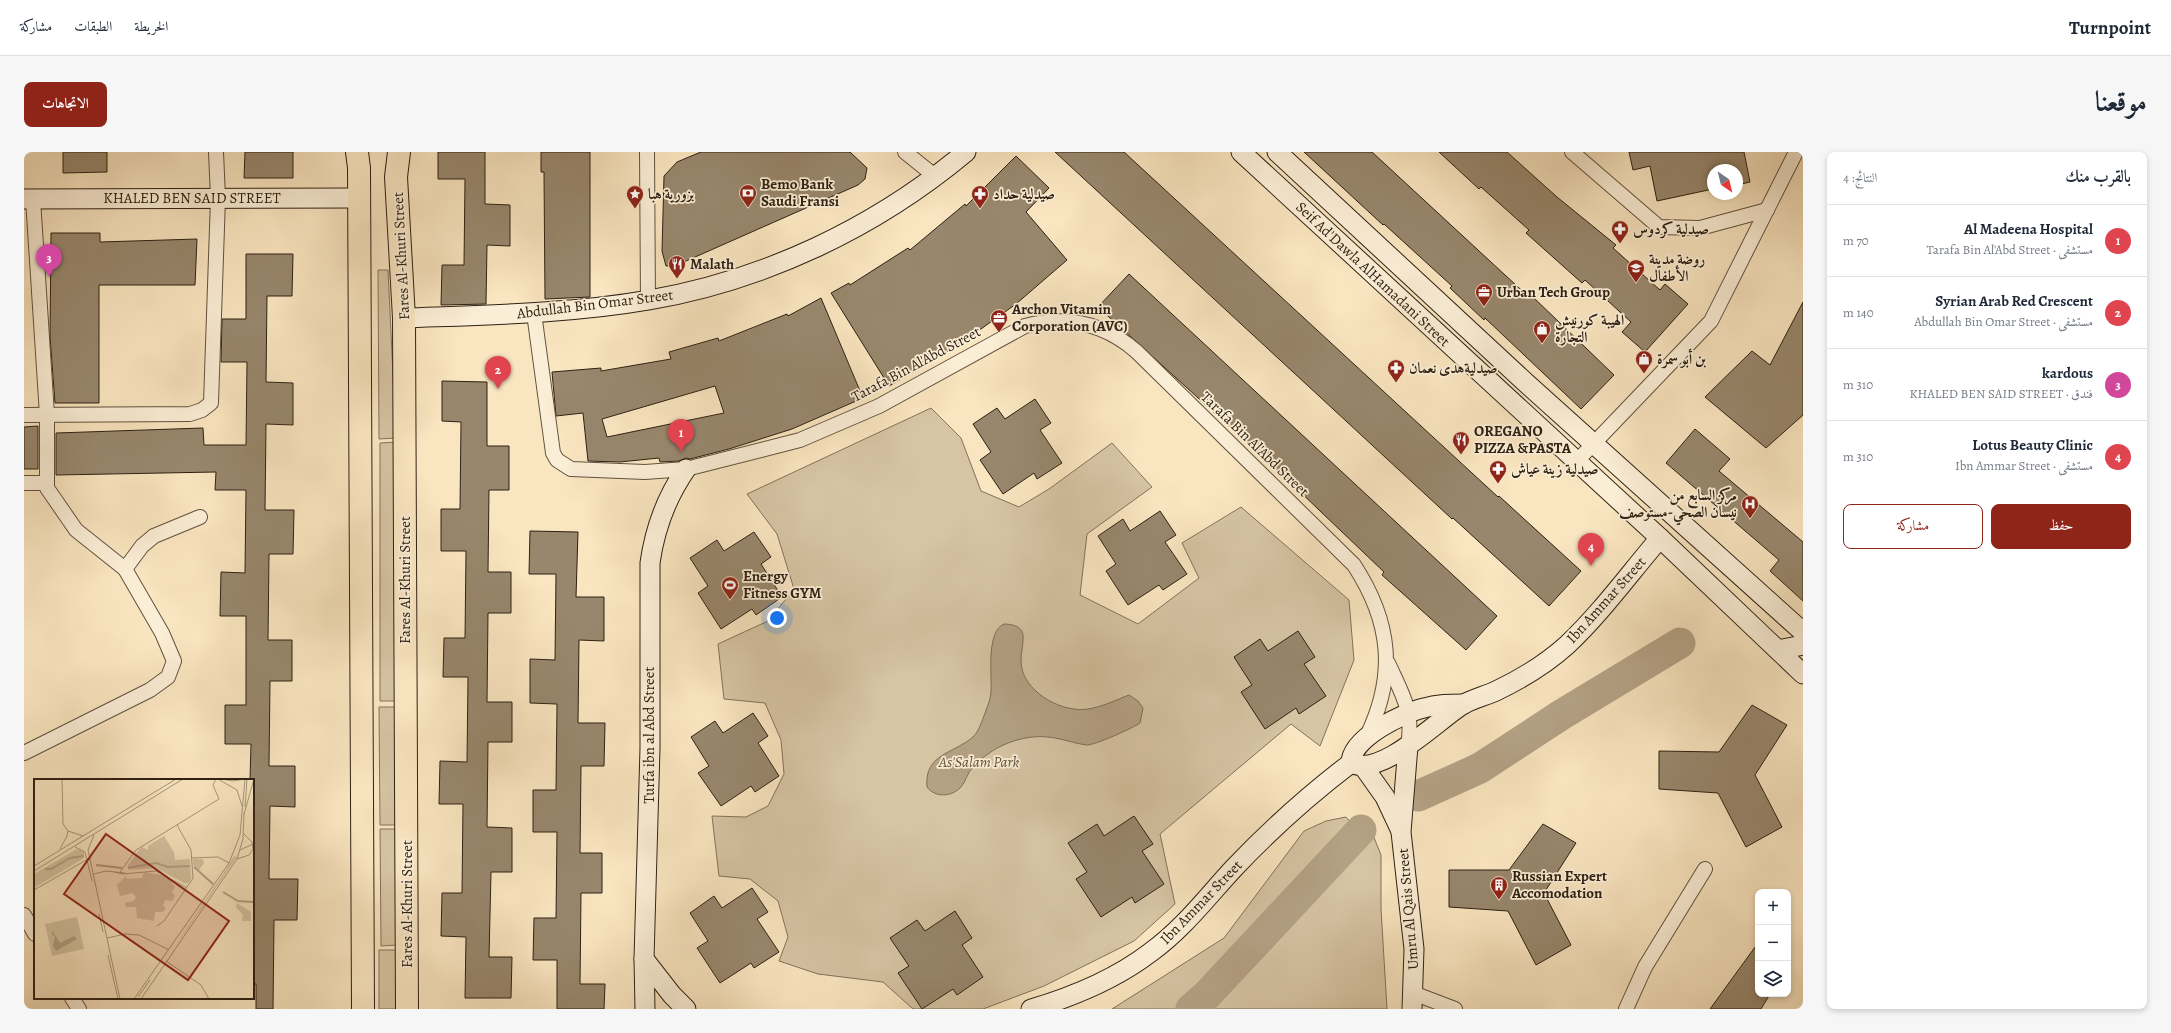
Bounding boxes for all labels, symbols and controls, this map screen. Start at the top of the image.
text: Turnpoint [2069,15,2151,41]
text: مشاركة [20,17,52,36]
text: الطبقات [74,17,112,36]
text: الخريطة [134,17,168,36]
button: الاتجاهات [24,82,107,127]
text: موقعنا [2095,83,2147,121]
north arrow [1707,164,1743,200]
text: بالقرب منك [2065,165,2131,188]
text: النتائج: 4 [1843,169,1877,186]
place label: Bemo Bank Saudi Fransi [761,174,840,211]
bank icon: Bemo Bank Saudi Fransi [738,183,758,208]
place icon: بزورية هبا [625,184,645,209]
place label: بزورية هبا [648,184,694,204]
pharmacy icon: صيدلية حداد [970,184,990,209]
place label: صيدلية حداد [993,184,1055,204]
street label: KHALED BEN SAID STREET [103,188,282,208]
street label: Fares Al-Khuri Street [388,191,414,320]
street label: Seif Ad'Dawla AlHamadani Street [1292,197,1455,351]
pharmacy icon: صيدلية كردوس [1610,219,1630,244]
place label: صيدلية كردوس [1633,219,1709,239]
text: Al Madeena Hospital [1964,219,2093,239]
text: 70 m [1843,232,1869,249]
text: 1 [2116,232,2120,249]
text: مستشفى · Tarafa Bin Al'Abd Street [1926,241,2093,258]
pin: 3 [36,244,62,277]
place label: روضة مدينة الأطفال [1649,249,1705,286]
restaurant icon: Malath [667,254,687,279]
place label: Malath [690,254,734,274]
school or university icon: روضة مدينة الأطفال [1626,258,1646,283]
office icon: Urban Tech Group [1474,282,1494,307]
place label: Urban Tech Group [1497,282,1610,302]
street label: Abdullah Bin Omar Street [515,284,674,324]
text: Syrian Arab Red Crescent [1935,291,2093,311]
place label: Archon Vitamin Corporation (AVC) [1011,299,1128,336]
text: 140 m [1843,304,1874,321]
text: 2 [2115,304,2121,321]
office icon: Archon Vitamin Corporation (AVC) [989,308,1009,333]
place label: الهيبة كورنيش التجارة [1555,310,1624,347]
text: مستشفى · Abdullah Bin Omar Street [1914,313,2093,330]
shop icon: الهيبة كورنيش التجارة [1532,319,1552,344]
street label: Tarafa Bin Al'Abd Street [848,322,984,406]
place label: بن أبو سمرة [1657,348,1706,369]
shop icon: بن أبو سمرة [1634,349,1654,374]
pin: 2 [485,356,511,389]
pharmacy icon: صيدليةهدى نعمان [1386,358,1406,383]
place label: صيدليةهدى نعمان [1409,358,1497,378]
text: kardous [2042,363,2093,383]
text: 310 m [1843,376,1873,393]
text: 3 [2115,376,2121,393]
text: فندق · KHALED BEN SAID STREET [1909,385,2093,402]
street label: Tarafa Bin Al'Abd Street [1197,387,1314,501]
pin: 1 [668,419,694,452]
place label: OREGANO PIZZA &PASTA [1474,421,1572,458]
restaurant icon: OREGANO PIZZA &PASTA [1451,430,1471,455]
text: Lotus Beauty Clinic [1972,435,2093,455]
text: 310 m [1843,448,1873,465]
text: 4 [2115,448,2121,465]
text: مستشفى · Ibn Ammar Street [1955,457,2093,474]
pharmacy icon: صيدلية زينة عياش [1488,459,1508,484]
place label: صيدلية زينة عياش [1511,459,1598,479]
place label: مركز السابع من نيسان الصحي-مستوصف [1619,485,1737,526]
hospital icon: مركز السابع من نيسان الصحي-مستوصف [1740,494,1760,519]
button: مشاركة [1843,504,1983,549]
button: حفظ [1991,504,2131,549]
street label: Fares Al-Khuri Street [395,516,415,644]
pin: 4 [1578,533,1604,566]
street label: Ibn Ammar Street [1562,552,1650,648]
place label: Energy Fitness GYM [743,566,822,603]
sports icon: Energy Fitness GYM [720,575,740,600]
your location [767,608,787,628]
street label: Turfa ibn al Abd Street [639,666,659,804]
park label: As'Salam Park [938,752,1020,772]
inset map [34,779,254,999]
street label: Fares Al-Khuri Street [397,840,417,968]
street label: Umru Al Qais Street [1393,847,1423,971]
street label: Ibn Ammar Street [1156,855,1247,949]
place label: Russian Expert Accomodation [1511,866,1607,903]
building icon: Russian Expert Accomodation [1489,875,1509,900]
map controls [1755,889,1791,997]
button: + [1755,889,1791,925]
button: − [1755,925,1791,961]
button: layers [1755,961,1791,997]

